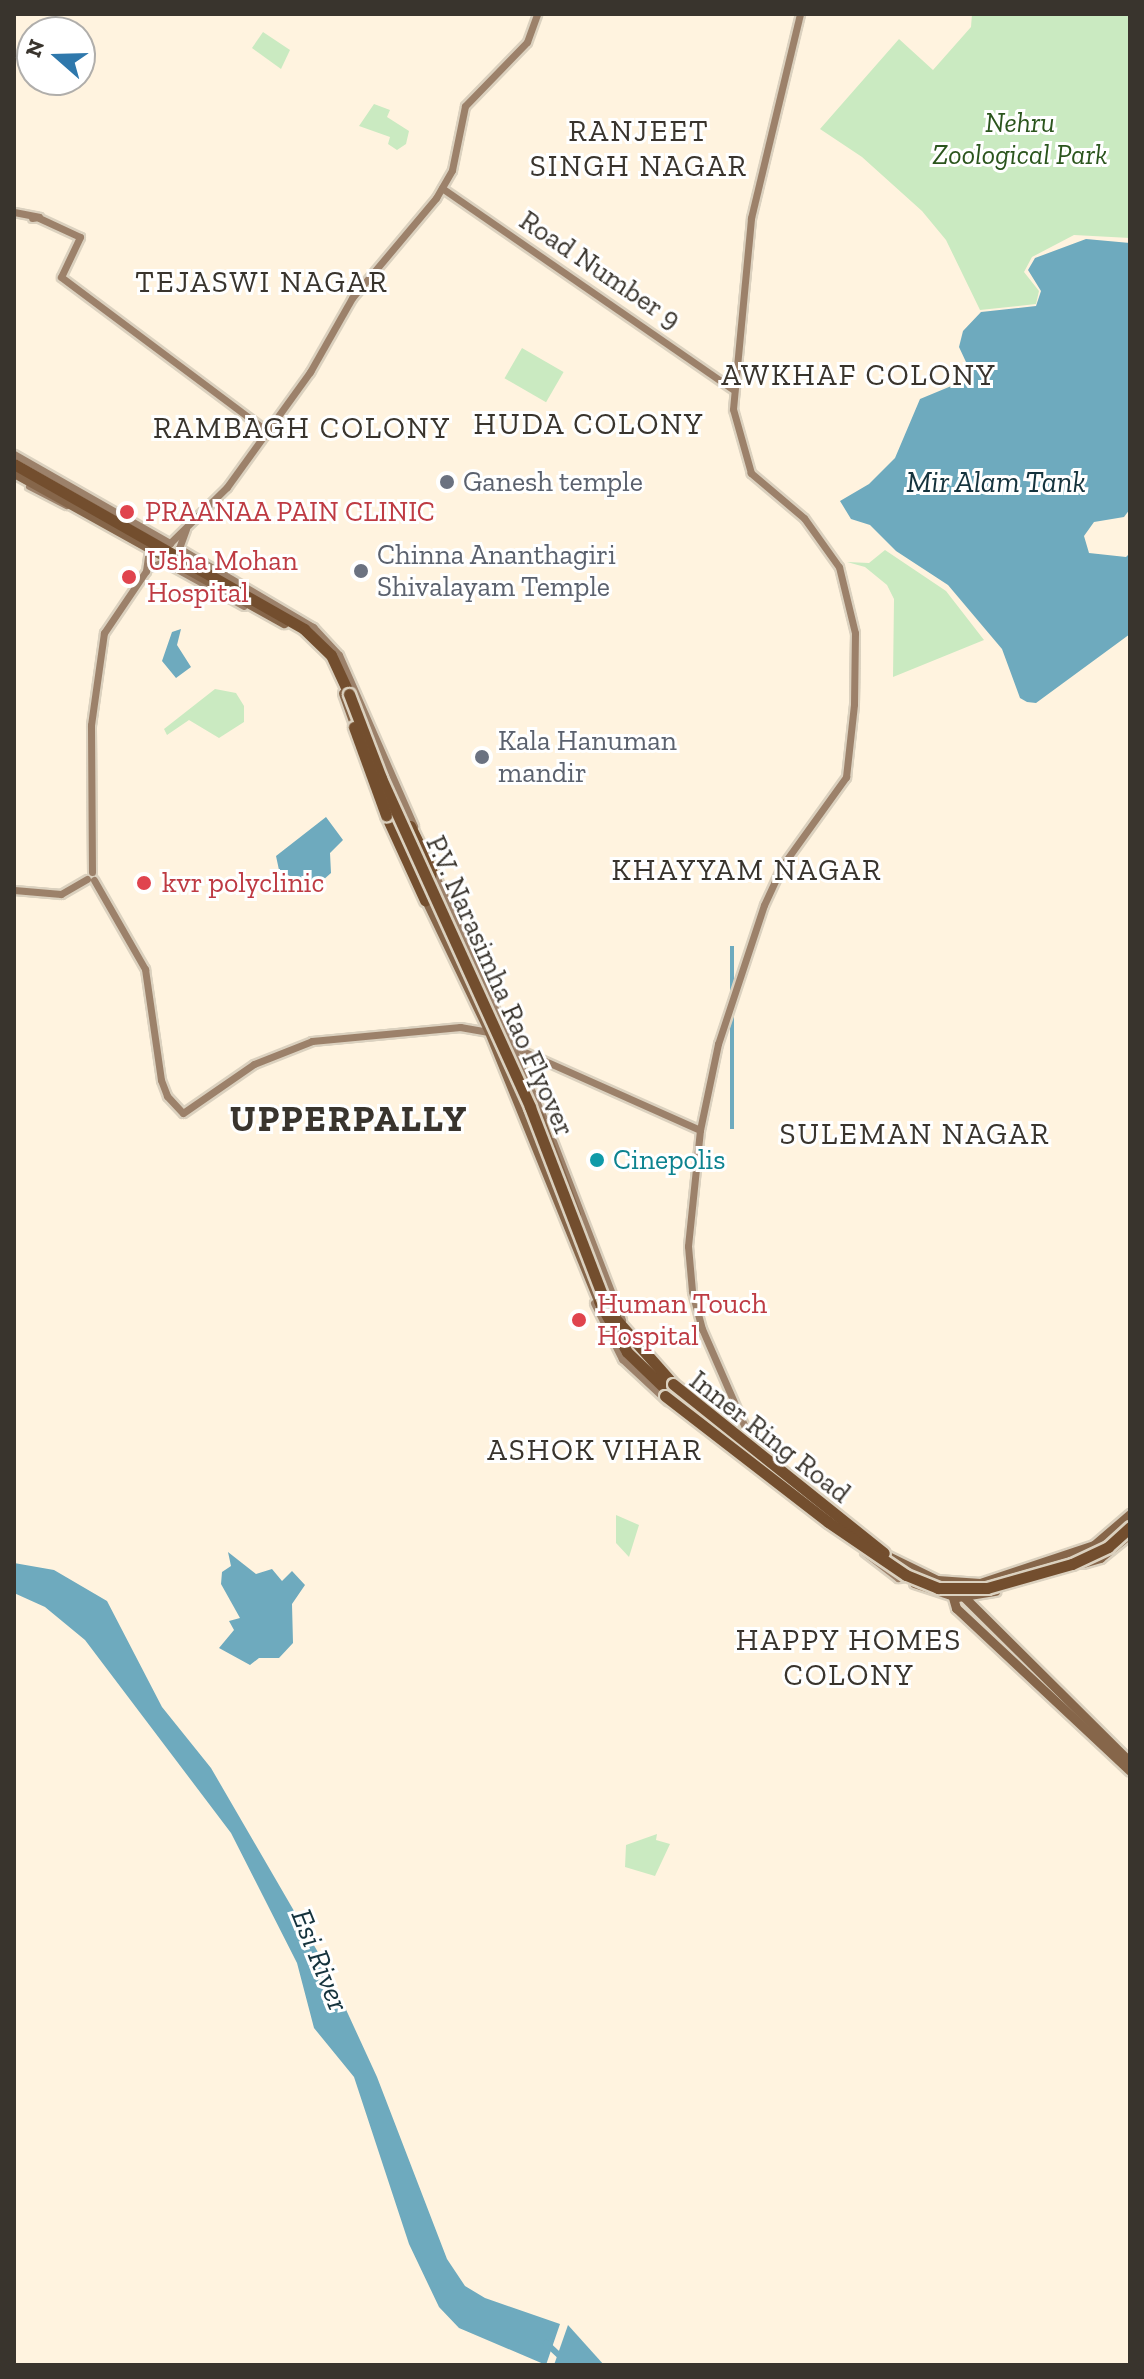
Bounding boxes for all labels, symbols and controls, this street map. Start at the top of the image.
north arrow [16,16,96,96]
text: N [19,36,50,61]
park label: Nehru Zoological Park [932,106,1108,172]
district label: RANJEET SINGH NAGAR [530,113,748,184]
street label: Road Number 9 [513,204,687,336]
district label: TEJASWI NAGAR [135,264,389,300]
district label: AWKHAF COLONY [721,357,997,393]
district label: HUDA COLONY [473,406,705,442]
district label: RAMBAGH COLONY [153,410,451,446]
water label: Mir Alam Tank [905,464,1087,500]
place label: Ganesh temple [463,465,643,499]
marker: Ganesh temple [438,473,456,491]
place label: PRAANAA PAIN CLINIC [145,495,436,529]
marker: PRAANAA PAIN CLINIC [116,501,138,523]
place label: Chinna Ananthagiri Shivalayam Temple [377,538,617,604]
place label: Usha Mohan Hospital [147,544,298,610]
marker: Chinna Ananthagiri Shivalayam Temple [352,562,370,580]
marker: Usha Mohan Hospital [118,566,140,588]
place label: Kala Hanuman mandir [498,724,677,790]
marker: Kala Hanuman mandir [473,748,491,766]
street label: P.V. Narasimha Rao Flyover [419,831,581,1141]
district label: KHAYYAM NAGAR [612,852,882,888]
place label: kvr polyclinic [162,866,325,900]
marker: kvr polyclinic [133,872,155,894]
district label: UPPERPALLY [230,1097,468,1141]
district label: SULEMAN NAGAR [779,1116,1051,1152]
place label: Cinepolis [613,1143,725,1177]
marker: Cinepolis [588,1151,606,1169]
place label: Human Touch Hospital [597,1287,768,1353]
marker: Human Touch Hospital [568,1309,590,1331]
street label: Inner Ring Road [683,1364,857,1510]
district label: ASHOK VIHAR [487,1432,703,1468]
district label: HAPPY HOMES COLONY [735,1622,963,1692]
water label: Esi River [283,1904,357,2016]

